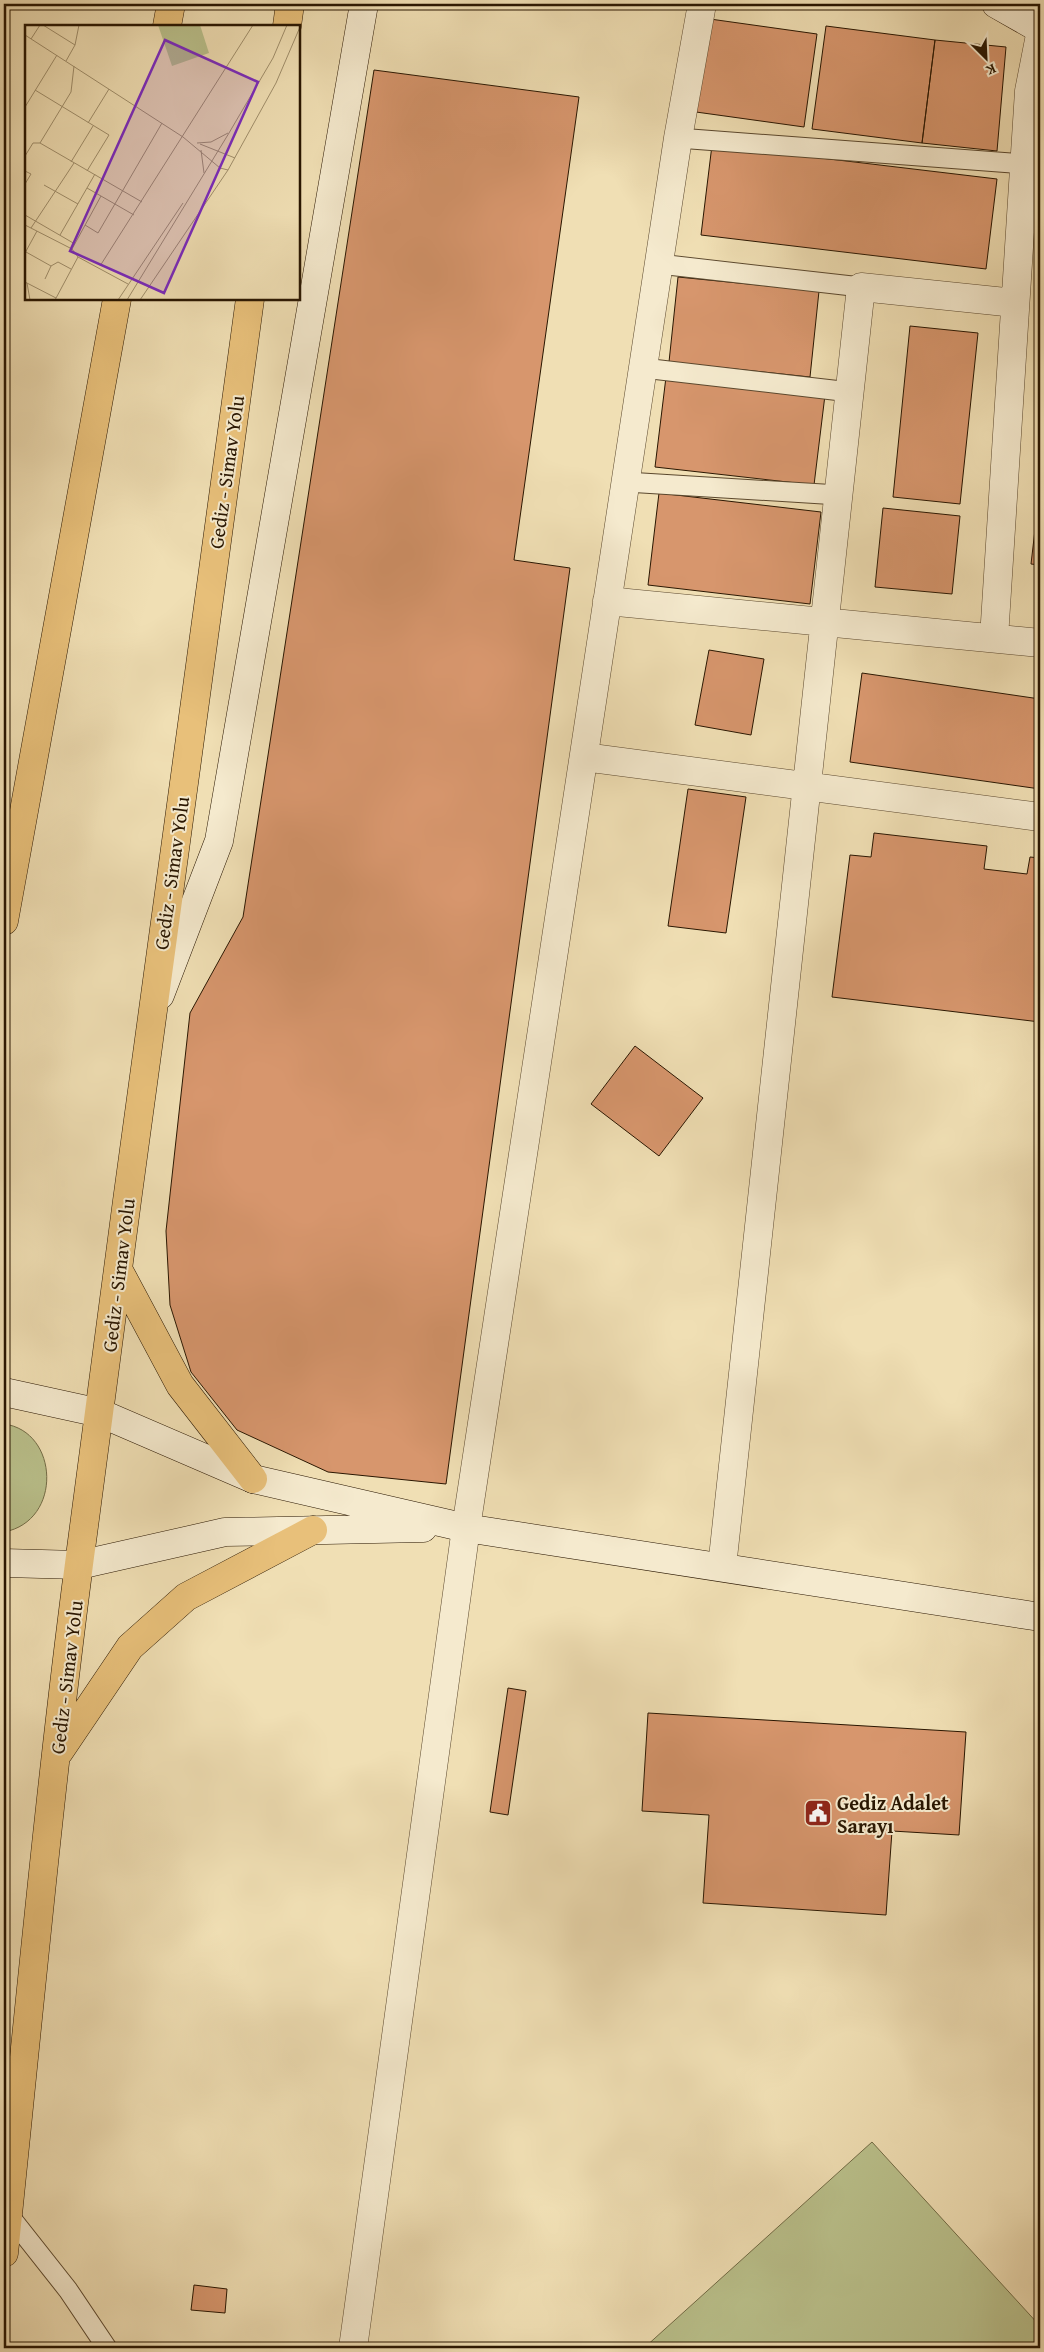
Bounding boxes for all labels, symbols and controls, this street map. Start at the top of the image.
inset map [25,25,300,300]
north arrow [962,32,1012,82]
text: K [983,59,999,81]
street label: Gediz - Simav Yolu [201,393,251,551]
street label: Gediz - Simav Yolu [146,794,196,952]
street label: Gediz - Simav Yolu [94,1196,142,1353]
street label: Gediz - Simav Yolu [42,1598,90,1755]
place label: Gediz Adalet Sarayı [837,1788,949,1840]
public building icon: Gediz Adalet Sarayı [803,1798,833,1828]

